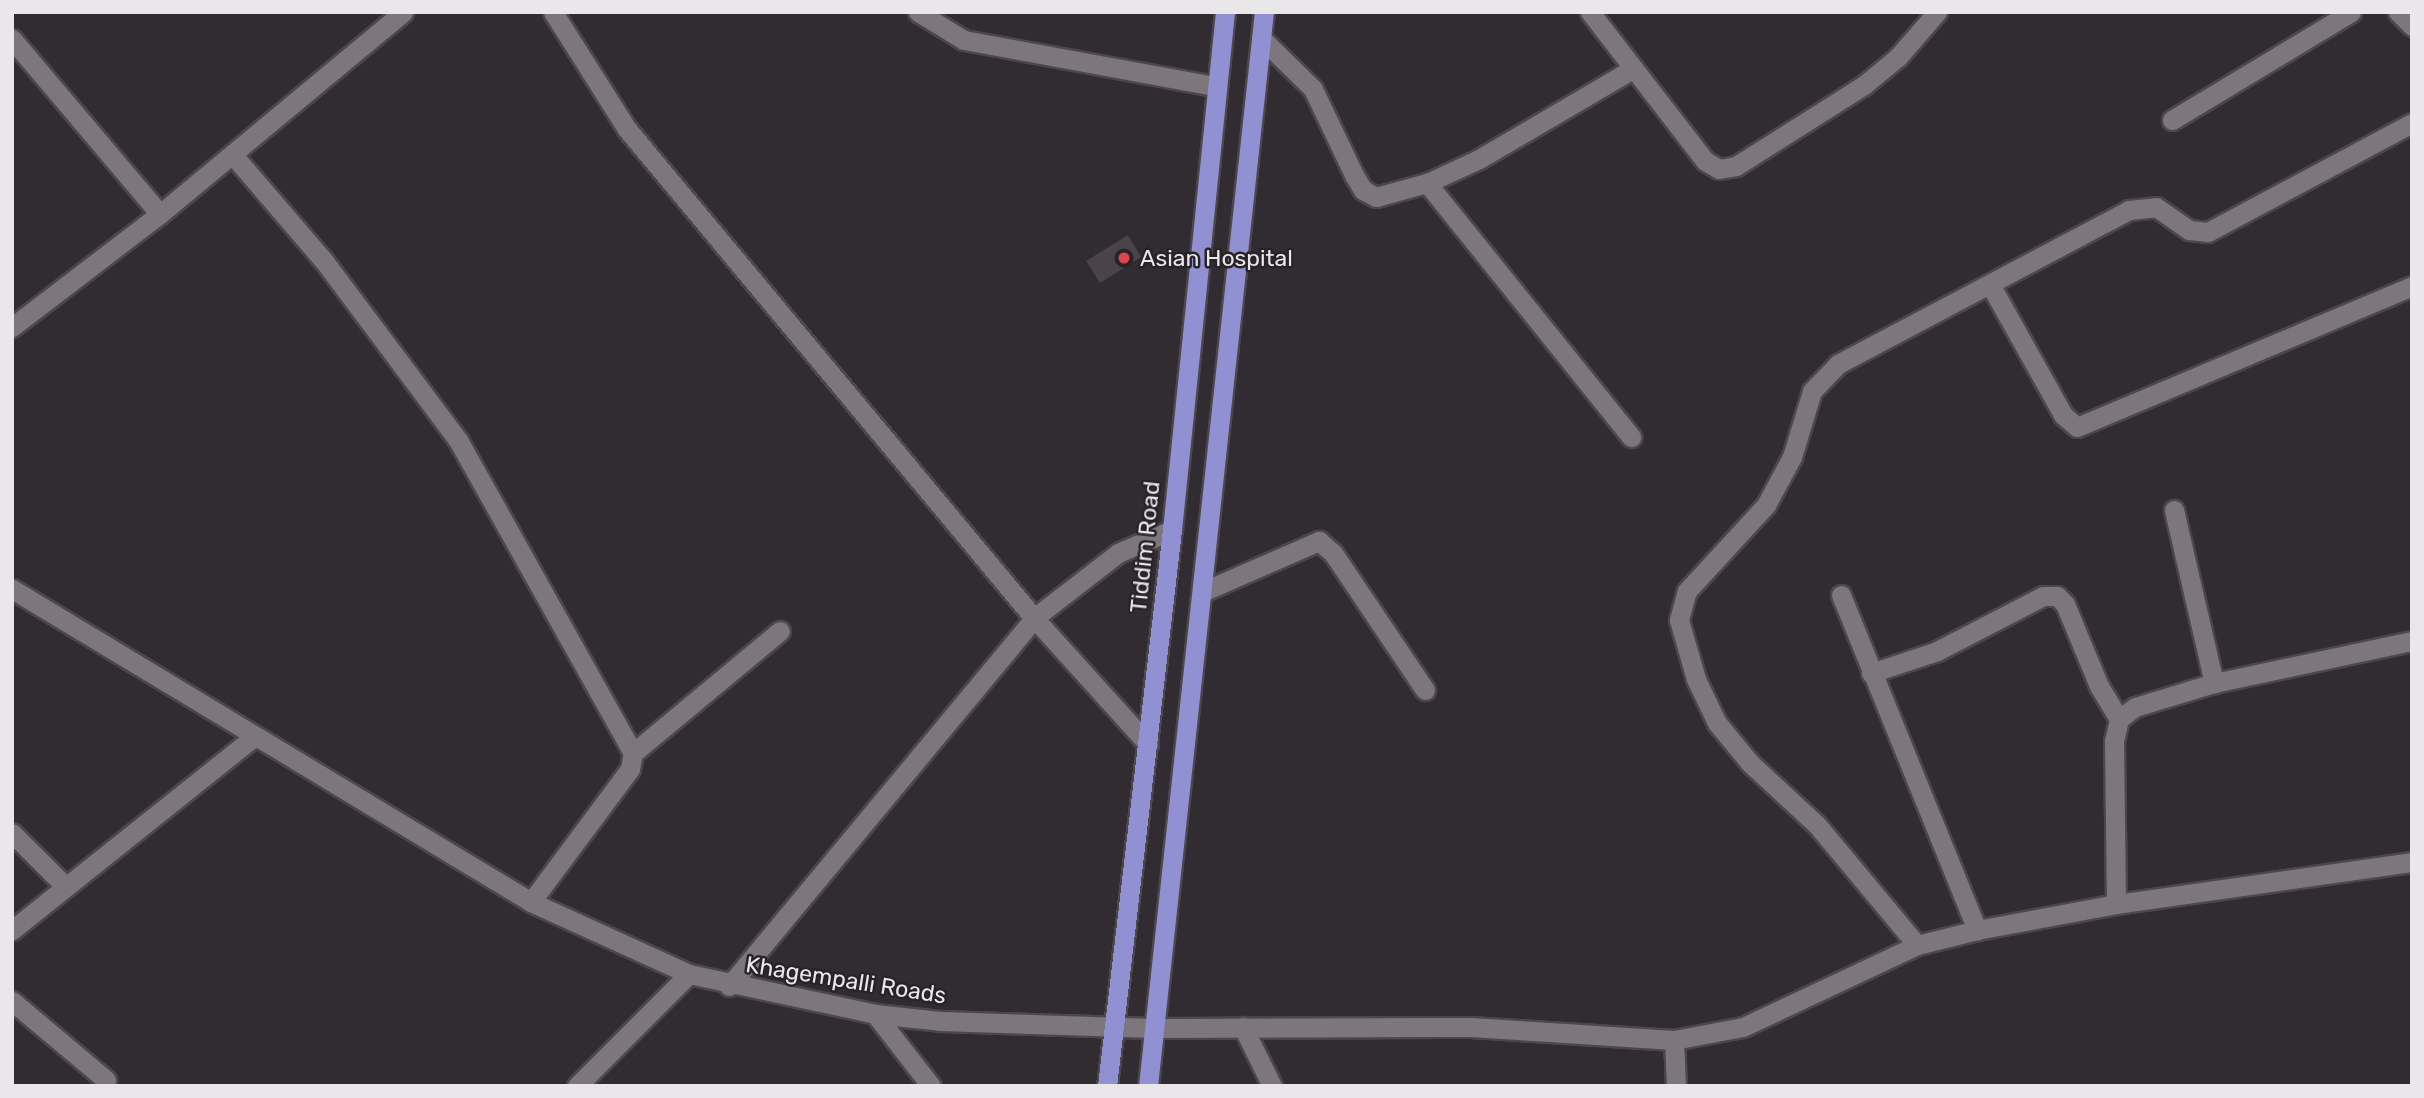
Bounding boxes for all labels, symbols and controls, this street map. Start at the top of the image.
place label: Asian Hospital [1140,244,1293,272]
marker: Asian Hospital [1114,248,1134,268]
street label: Tiddim Road [1124,480,1166,614]
street label: Khagempalli Roads [744,951,948,1009]

